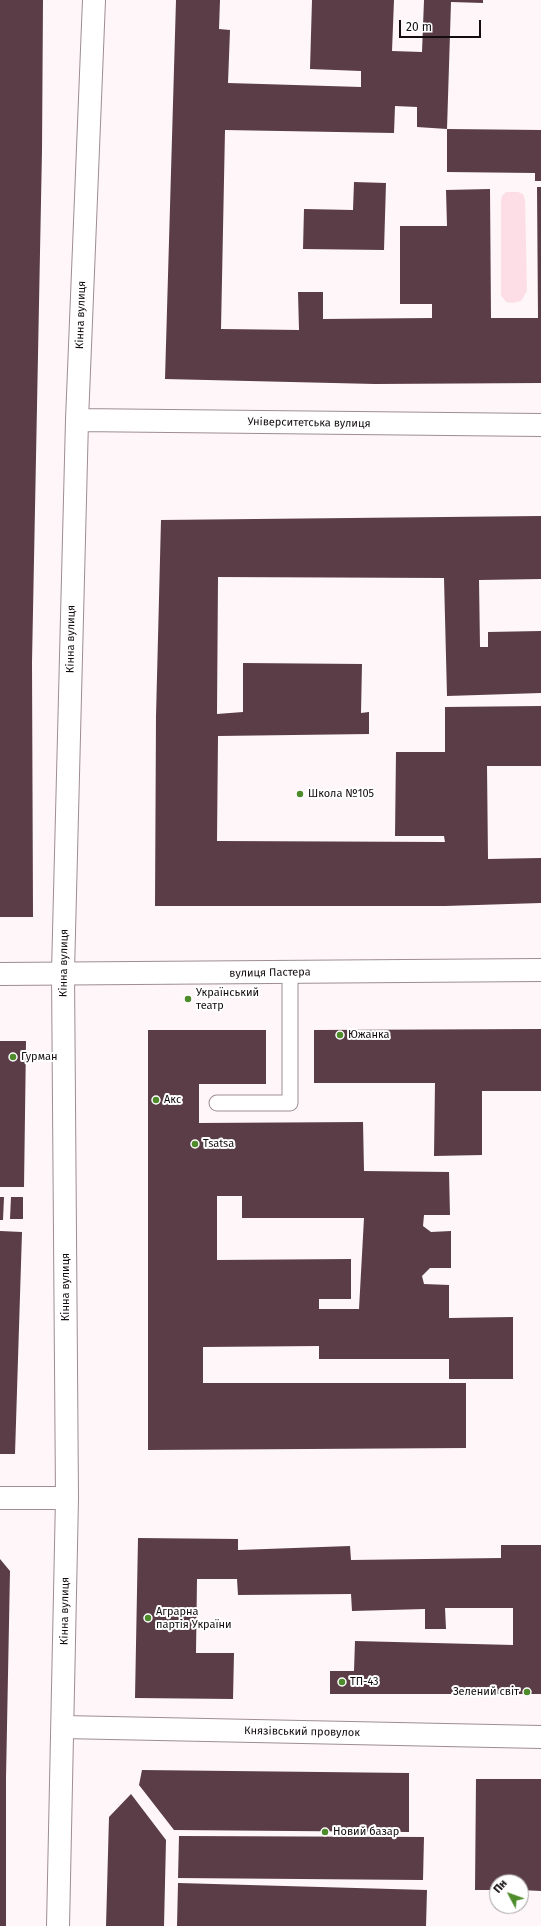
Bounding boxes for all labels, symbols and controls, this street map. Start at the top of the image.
scale bar [401,12,483,38]
text: 20 m [406,20,432,34]
street label: Кінна вулиця [73,281,89,349]
street label: Університетська вулиця [247,415,371,431]
street label: Кінна вулиця [64,605,78,673]
place label: Школа №105 [308,787,374,801]
marker: Школа №105 [295,789,305,799]
street label: Кінна вулиця [57,929,71,997]
street label: вулиця Пастера [229,966,311,980]
place label: Український театр [196,986,259,1012]
marker: Український театр [183,994,193,1004]
place label: Южанка [348,1028,390,1042]
marker: Южанка [335,1030,345,1040]
place label: Гурман [21,1050,58,1064]
marker: Гурман [8,1052,18,1062]
place label: Акс [164,1093,181,1107]
marker: Акс [151,1095,161,1105]
place label: Tsatsa [203,1137,234,1151]
marker: Tsatsa [190,1139,200,1149]
street label: Кінна вулиця [59,1253,73,1321]
street label: Кінна вулиця [58,1577,72,1645]
place label: Аграрна партія України [156,1605,232,1631]
marker: Аграрна партія України [143,1613,153,1623]
place label: ТП-43 [350,1675,379,1689]
marker: ТП-43 [337,1677,347,1687]
place label: Зелений світ [453,1685,519,1699]
marker: Зелений світ [522,1687,532,1697]
street label: Князівський провулок [244,1724,360,1740]
place label: Новий базар [333,1825,399,1839]
marker: Новий базар [320,1827,330,1837]
north arrow [489,1874,529,1914]
text: Пн [491,1877,510,1896]

